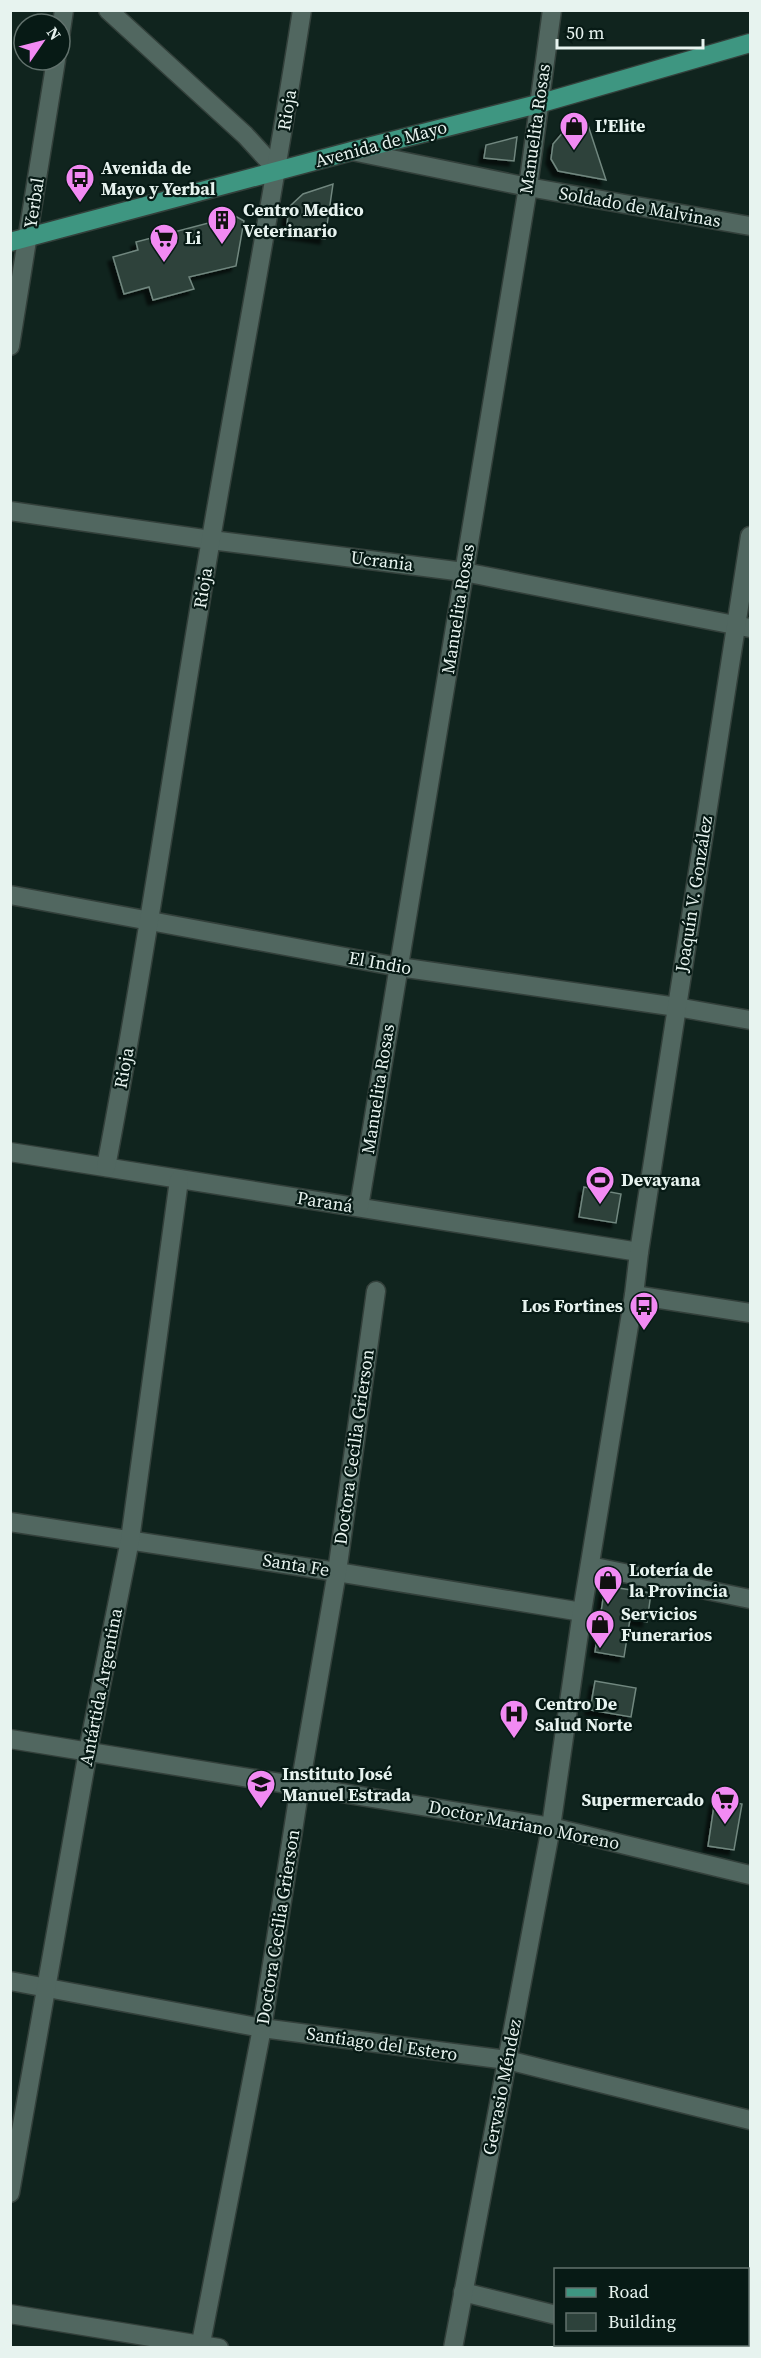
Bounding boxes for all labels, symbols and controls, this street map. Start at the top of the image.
north arrow [12,12,72,72]
scale bar [557,12,702,50]
text: 50 m [566,20,604,45]
text: N [42,22,67,45]
street label: Manuelita Rosas [513,62,556,196]
street label: Rioja [271,87,302,132]
shop icon: L'Elite [558,110,590,152]
place label: L'Elite [595,113,645,138]
street label: Avenida de Mayo [312,114,450,173]
place label: Avenida de Mayo y Yerbal [101,155,216,201]
bus stop icon: Avenida de Mayo y Yerbal [64,162,96,204]
street label: Yerbal [17,176,50,230]
street label: Soldado de Malvinas [557,180,723,233]
place label: Centro Medico Veterinario [243,197,364,243]
building icon: Centro Medico Veterinario [206,204,238,246]
supermarket icon: Li [148,222,180,264]
place label: Li [185,225,201,250]
street label: Manuelita Rosas [435,542,480,676]
street label: Ucrania [349,544,416,577]
street label: Rioja [187,565,218,610]
street label: Joaquín V. González [669,814,718,975]
street label: El Indio [347,945,414,980]
street label: Manuelita Rosas [355,1022,400,1156]
street label: Rioja [108,1045,140,1090]
sports icon: Devayana [584,1164,616,1206]
place label: Devayana [621,1167,701,1192]
street label: Paraná [295,1185,356,1218]
bus stop icon: Los Fortines [628,1290,660,1332]
place label: Los Fortines [521,1293,623,1318]
street label: Doctora Cecilia Grierson [327,1347,380,1546]
street label: Santa Fe [261,1547,331,1582]
place label: Lotería de la Provincia [629,1557,728,1603]
shop icon: Lotería de la Provincia [592,1564,624,1606]
place label: Servicios Funerarios [621,1601,712,1647]
street label: Antártida Argentina [73,1605,128,1768]
shop icon: Servicios Funerarios [584,1608,616,1650]
place label: Centro De Salud Norte [535,1691,632,1737]
hospital icon: Centro De Salud Norte [498,1698,530,1740]
place label: Instituto José Manuel Estrada [282,1761,411,1807]
school or university icon: Instituto José Manuel Estrada [245,1768,277,1810]
supermarket icon: Supermercado [709,1784,741,1826]
place label: Supermercado [581,1787,704,1812]
street label: Doctor Mariano Moreno [426,1794,622,1855]
street label: Doctora Cecilia Grierson [250,1828,305,2026]
street label: Gervasio Méndez [476,2017,527,2157]
street label: Santiago del Estero [305,2021,459,2066]
legend [554,2268,749,2346]
text: Road [608,2279,649,2304]
text: Building [608,2309,676,2334]

